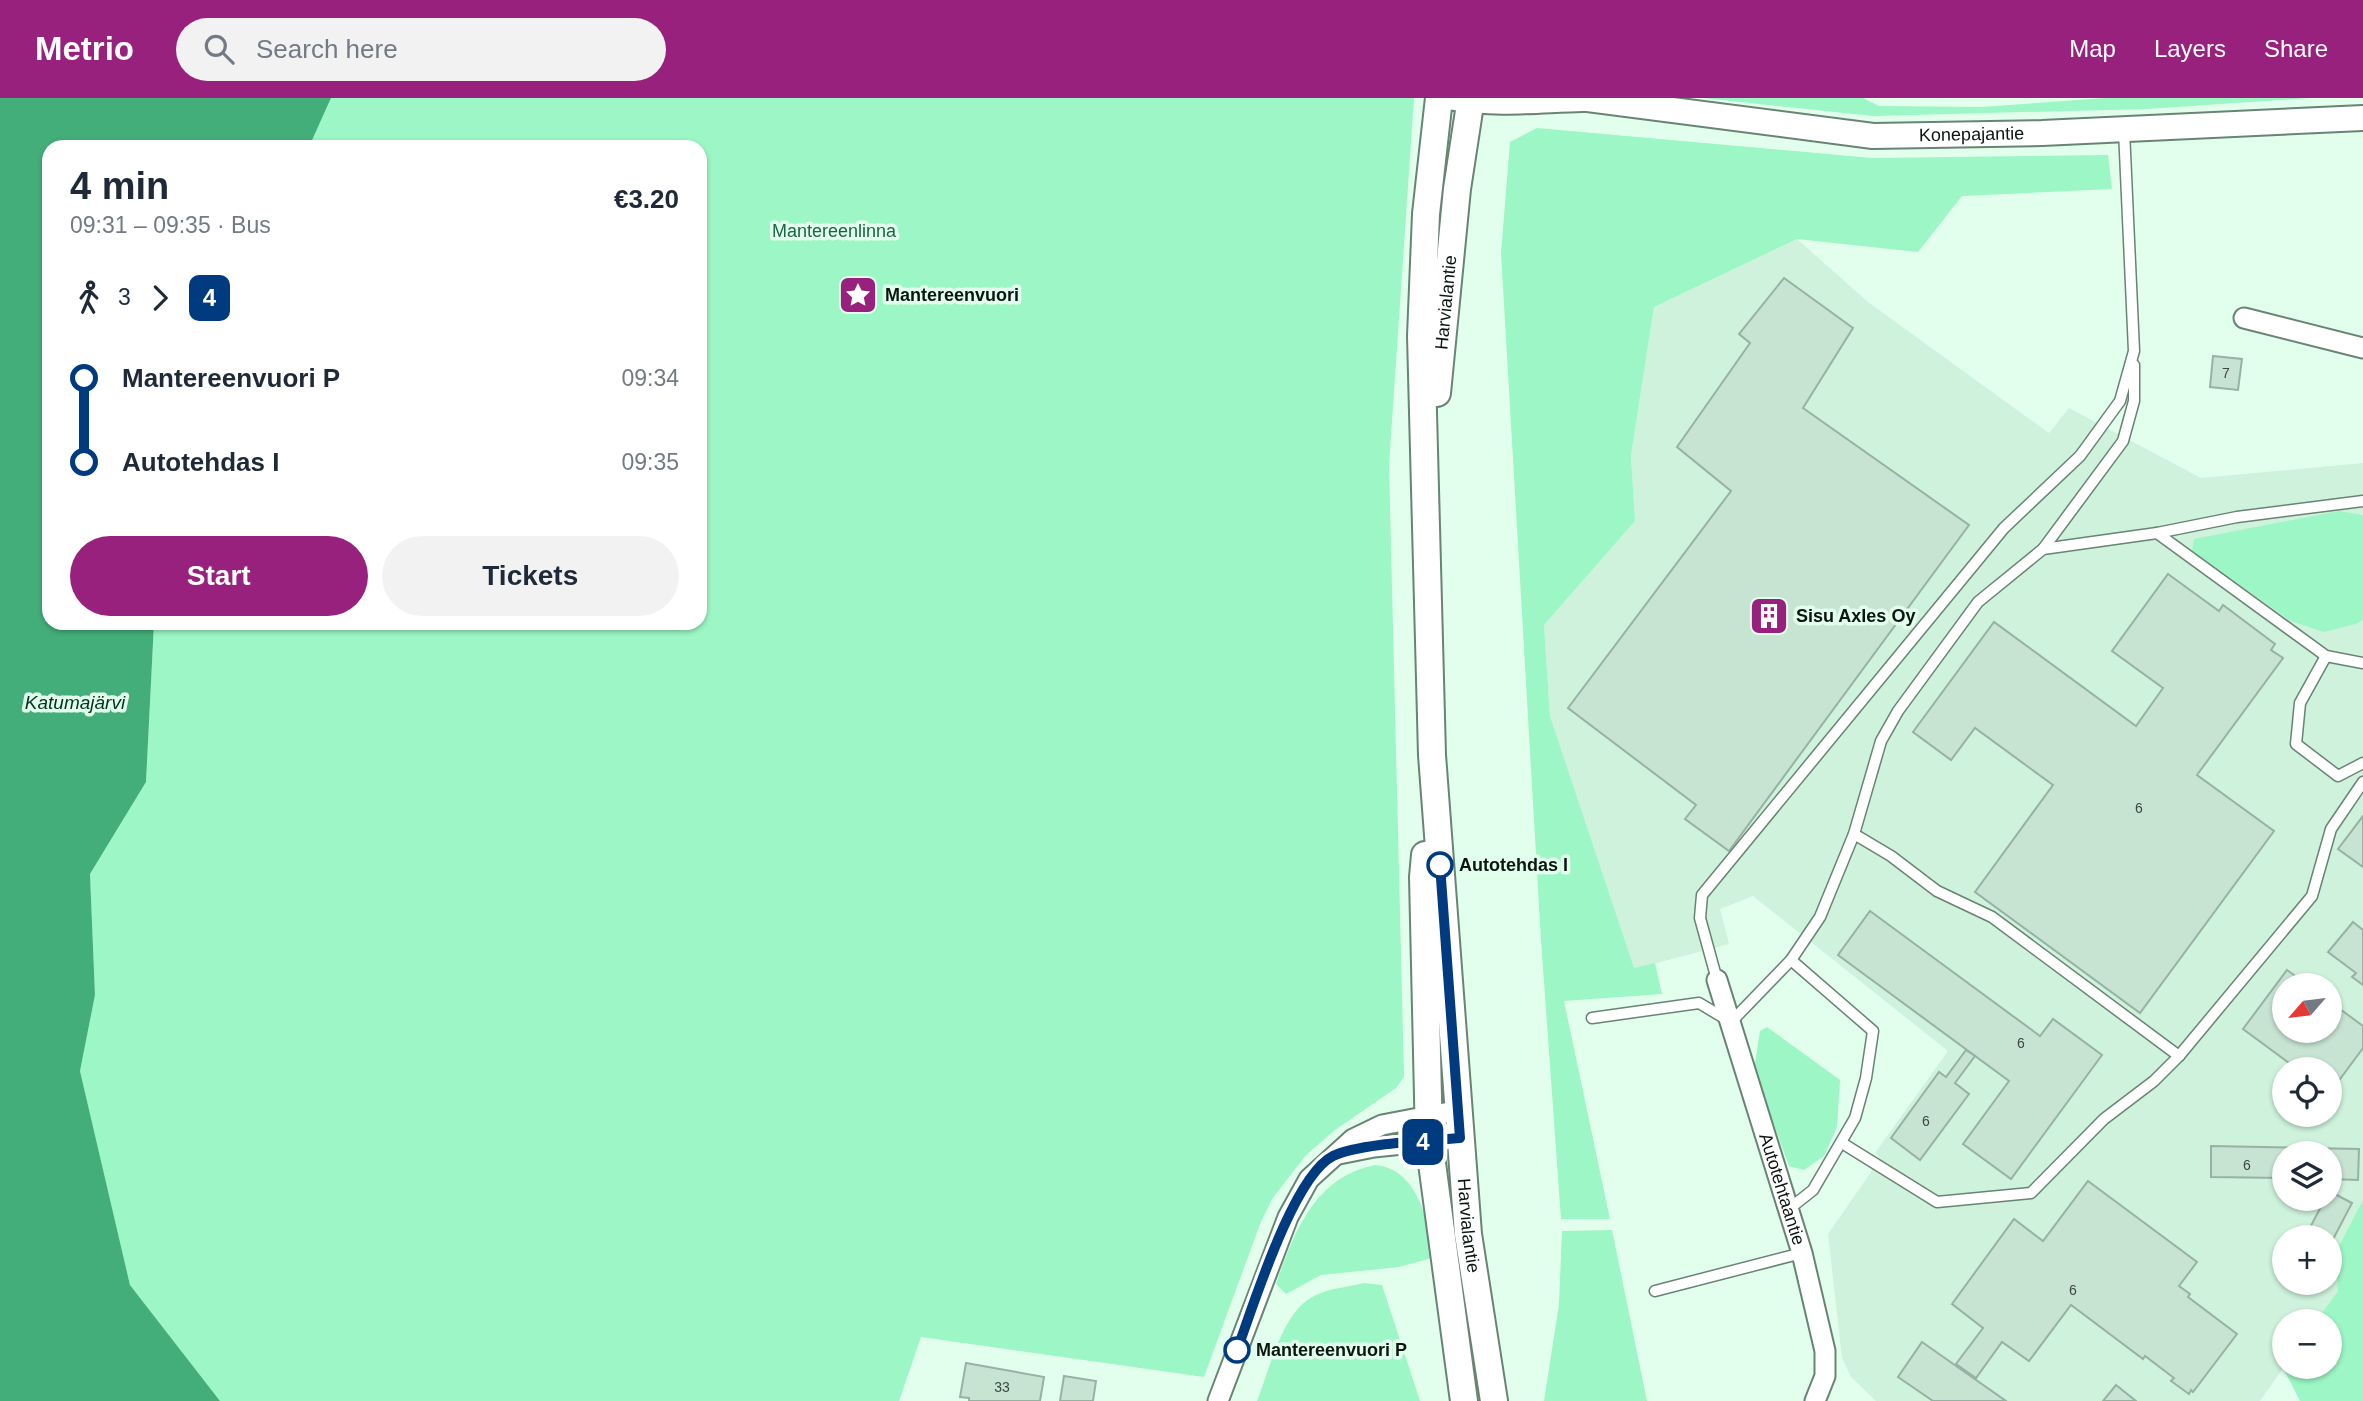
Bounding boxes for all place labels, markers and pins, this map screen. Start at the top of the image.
place icon: Mantereenvuori [837,274,879,316]
place label: Mantereenvuori [885,285,1019,305]
building icon: Sisu Axles Oy [1748,595,1790,637]
place label: Sisu Axles Oy [1796,606,1915,626]
marker: Autotehdas I [1427,852,1453,878]
place label: Autotehdas I [1459,855,1568,875]
marker: Mantereenvuori P [1224,1337,1250,1363]
place label: Mantereenvuori P [1256,1340,1407,1360]

